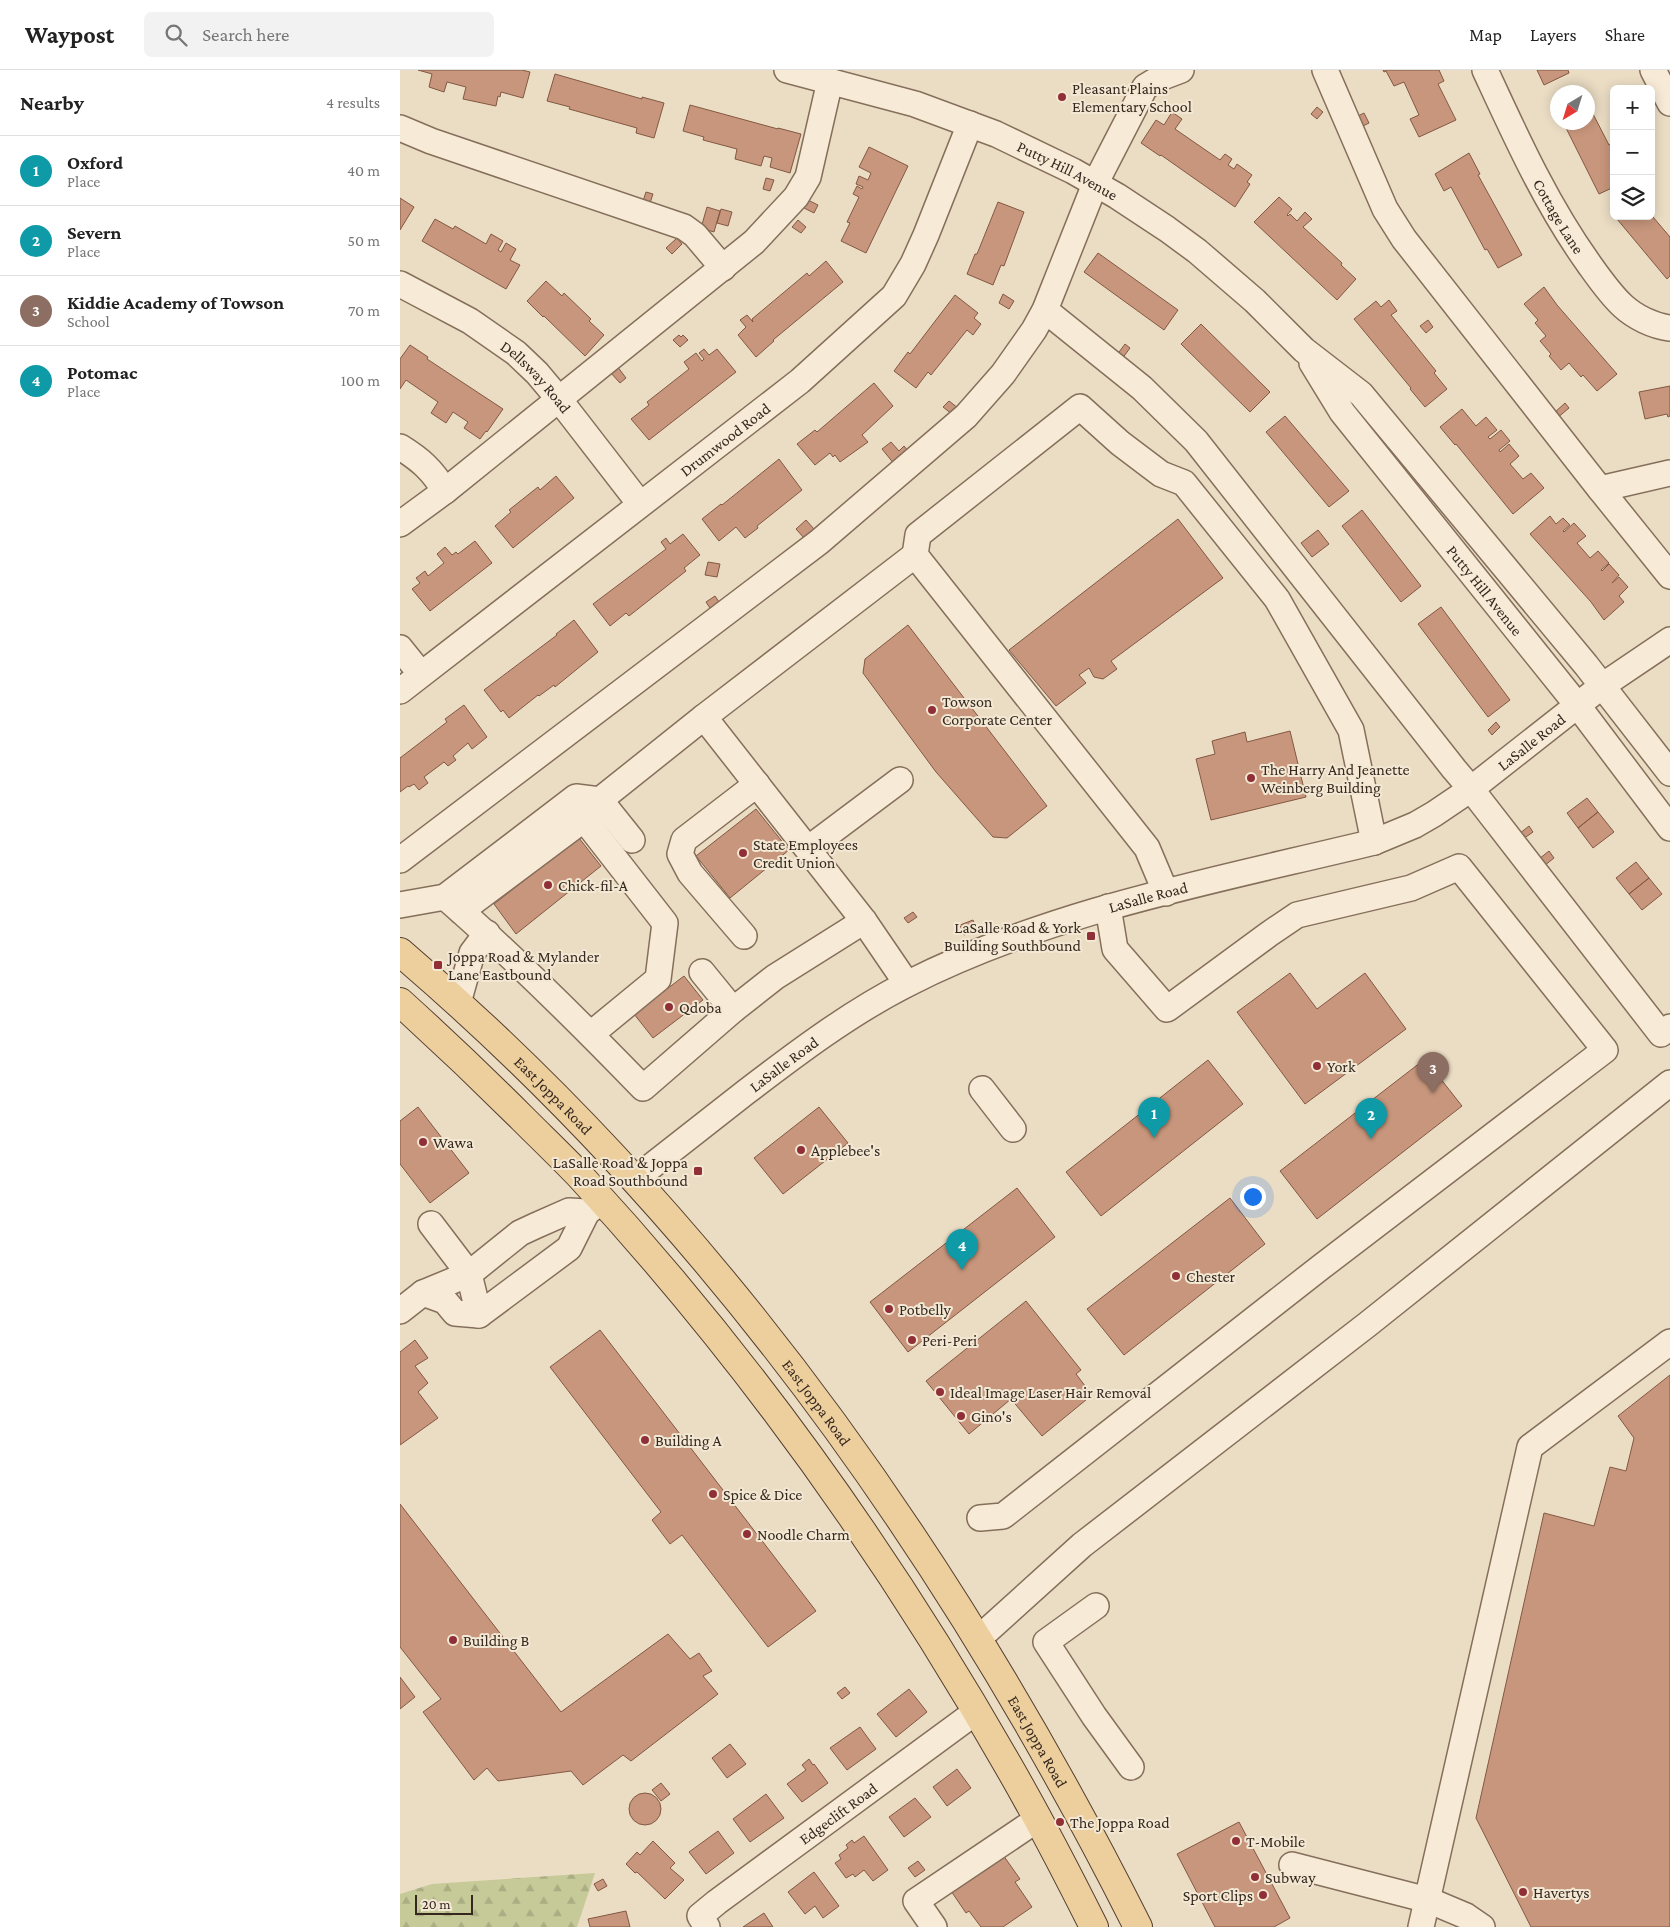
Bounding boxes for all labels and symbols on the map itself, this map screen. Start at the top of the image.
place label: Pleasant Plains Elementary School [1072,80,1192,116]
north arrow [1550,85,1595,130]
marker: Pleasant Plains Elementary School [1056,91,1068,103]
street label: Putty Hill Avenue [1015,138,1120,204]
street label: Cottage Lane [1530,176,1587,257]
street label: Dellsway Road [498,337,575,417]
street label: Drumwood Road [677,399,774,480]
street label: Putty Hill Avenue [1443,542,1526,639]
place label: Towson Corporate Center [942,693,1053,729]
marker: Towson Corporate Center [926,704,938,716]
street label: LaSalle Road [1494,710,1569,774]
place label: The Harry And Jeanette Weinberg Building [1261,761,1409,797]
marker: The Harry And Jeanette Weinberg Building [1245,772,1257,784]
place label: State Employees Credit Union [753,836,858,871]
marker: State Employees Credit Union [737,847,749,859]
place label: Chick-fil-A [558,877,629,894]
street label: LaSalle Road [1107,878,1190,916]
marker: Chick-fil-A [542,879,554,891]
place label: LaSalle Road & York Building Southbound [944,919,1082,955]
marker: LaSalle Road & York Building Southbound [1085,930,1097,942]
place label: Joppa Road & Mylander Lane Eastbound [446,948,600,983]
marker: Joppa Road & Mylander Lane Eastbound [432,959,444,971]
place label: Qdoba [679,999,722,1016]
marker: Qdoba [663,1001,675,1013]
street label: LaSalle Road [746,1033,822,1095]
pin: 3 [1417,1052,1449,1093]
street label: East Joppa Road [511,1053,596,1138]
place label: York [1327,1058,1356,1075]
marker: York [1311,1060,1323,1072]
pin: 1 [1138,1097,1170,1138]
pin: 2 [1355,1098,1387,1139]
place label: Wawa [433,1134,474,1151]
marker: Wawa [417,1136,429,1148]
place label: Applebee's [811,1142,880,1160]
marker: Applebee's [795,1144,807,1156]
place label: LaSalle Road & Joppa Road Southbound [553,1154,689,1189]
marker: LaSalle Road & Joppa Road Southbound [692,1165,704,1177]
your location [1240,1184,1266,1210]
pin: 4 [946,1229,978,1270]
place label: Chester [1186,1268,1236,1285]
marker: Chester [1170,1270,1182,1282]
place label: Potbelly [899,1301,952,1319]
marker: Potbelly [883,1303,895,1315]
place label: Peri-Peri [922,1332,977,1349]
marker: Peri-Peri [906,1334,918,1346]
street label: East Joppa Road [779,1356,854,1449]
place label: Ideal Image Laser Hair Removal [950,1384,1151,1402]
marker: Ideal Image Laser Hair Removal [934,1386,946,1398]
place label: Gino's [971,1408,1012,1425]
marker: Gino's [955,1410,967,1422]
place label: Building A [655,1432,723,1450]
marker: Building A [639,1434,651,1446]
place label: Spice & Dice [723,1486,802,1504]
marker: Spice & Dice [707,1488,719,1500]
place label: Noodle Charm [757,1526,850,1543]
marker: Noodle Charm [741,1528,753,1540]
place label: Building B [463,1632,530,1650]
marker: Building B [447,1634,459,1646]
street label: East Joppa Road [1005,1693,1071,1791]
street label: Edgeclift Road [796,1779,881,1848]
place label: The Joppa Road [1070,1814,1170,1832]
marker: The Joppa Road [1054,1816,1066,1828]
place label: T-Mobile [1246,1833,1305,1850]
marker: T-Mobile [1230,1835,1242,1847]
place label: Subway [1265,1869,1316,1887]
marker: Subway [1249,1871,1261,1883]
place label: Havertys [1533,1884,1590,1902]
marker: Havertys [1517,1886,1529,1898]
place label: Sport Clips [1183,1887,1253,1905]
marker: Sport Clips [1257,1889,1269,1901]
scale bar [415,1892,472,1915]

